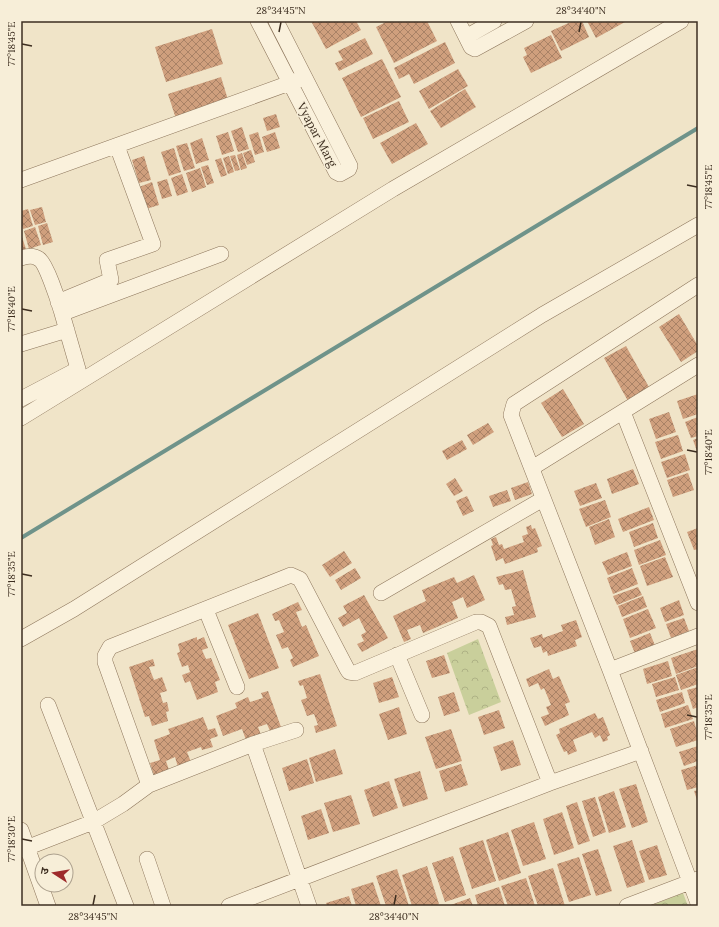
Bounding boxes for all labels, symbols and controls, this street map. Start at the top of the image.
text: 28°34'45"N [256,4,306,17]
text: 28°34'40"N [556,4,606,17]
text: 77°18'45"E [5,22,18,66]
street label: Vyapar Marg [294,99,341,170]
text: 77°18'45"E [702,165,715,209]
text: 77°18'40"E [5,286,18,332]
text: 77°18'40"E [702,429,715,475]
text: 77°18'35"E [5,551,18,597]
text: 77°18'35"E [702,694,715,740]
text: 77°18'30"E [5,816,18,862]
north arrow [34,853,74,893]
text: उ [37,866,52,876]
text: 28°34'45"N [68,910,118,923]
text: 28°34'40"N [369,910,419,923]

